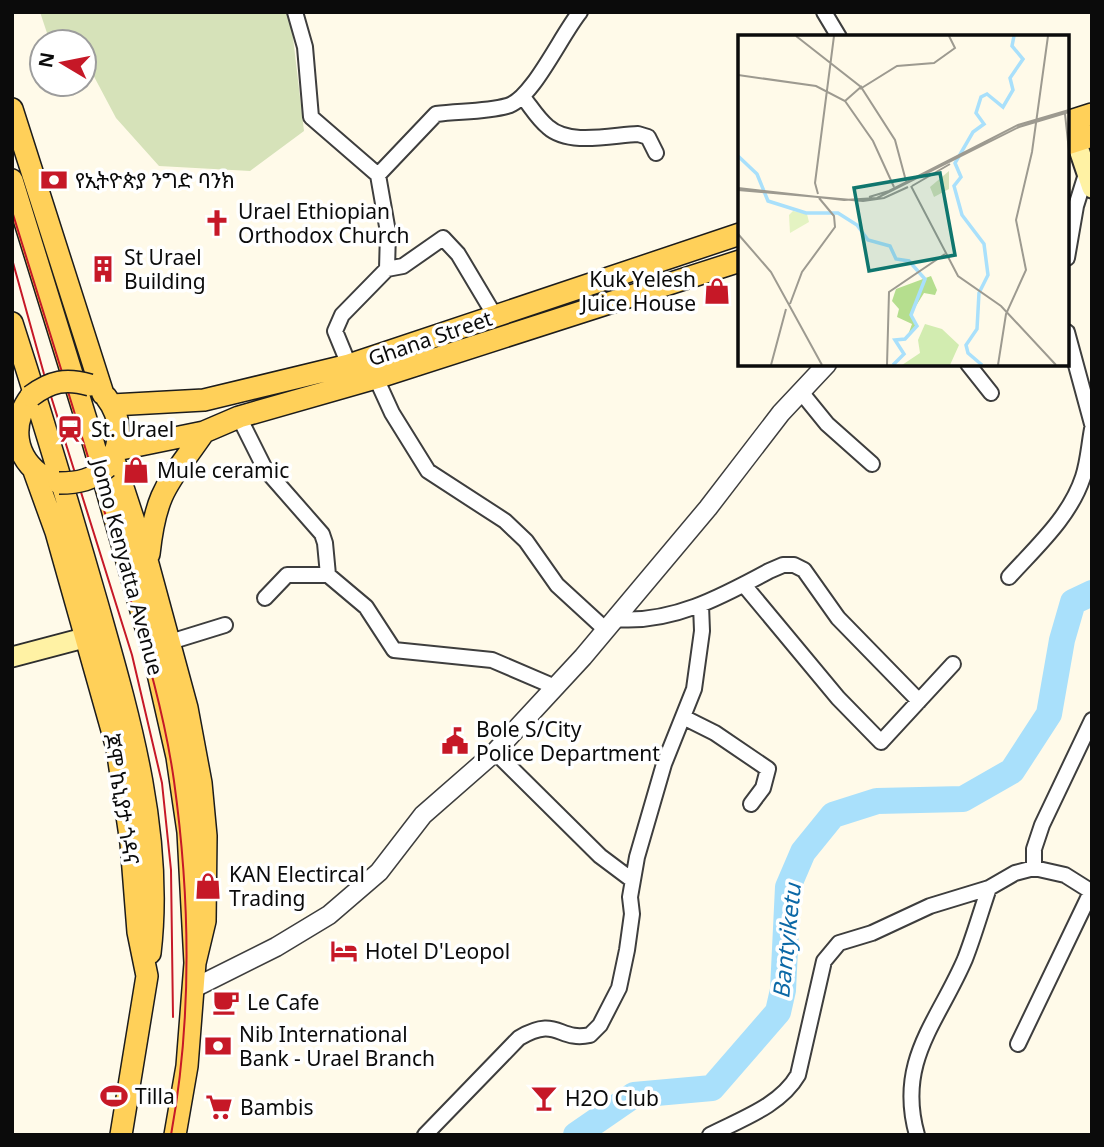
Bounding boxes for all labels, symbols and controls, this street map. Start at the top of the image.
north arrow [28,28,98,98]
inset map [738,35,1069,366]
text: N [32,50,60,70]
bank icon: የኢትዮጵያ ንግድ ባንክ [39,165,69,195]
place label: የኢትዮጵያ ንግድ ባንክ [75,166,235,194]
place label: Urael Ethiopian Orthodox Church [238,197,410,249]
church icon: Urael Ethiopian Orthodox Church [202,208,232,238]
place label: St Urael Building [124,243,206,295]
building icon: St Urael Building [88,254,118,284]
place label: Kuk Yelesh Juice House [579,265,696,317]
shop icon: Kuk Yelesh Juice House [702,276,732,306]
street label: Ghana Street [364,304,496,372]
station icon: St. Urael [55,414,85,444]
place label: St. Urael [91,415,174,443]
street label: Jomo Kenyatta Avenue [85,454,170,678]
shop icon: Mule ceramic [121,455,151,485]
place label: Mule ceramic [157,456,289,484]
place label: Bole S/City Police Department [476,715,660,767]
public building icon: Bole S/City Police Department [440,726,470,756]
street label: ጆሞ ኬኒያታ ጎዳና [98,732,146,866]
place label: KAN Electircal Trading [229,860,365,912]
shop icon: KAN Electircal Trading [193,871,223,901]
water label: Bantyiketu [764,880,808,1000]
hotel icon: Hotel D'Leopol [329,936,359,966]
place label: Hotel D'Leopol [365,937,510,965]
cafe icon: Le Cafe [211,987,241,1017]
place label: Le Cafe [247,988,319,1016]
place label: Nib International Bank - Urael Branch [239,1020,435,1072]
bank icon: Nib International Bank - Urael Branch [203,1031,233,1061]
sports icon: Tilla [99,1081,129,1111]
place label: Tilla [135,1082,175,1110]
bar icon: H2O Club [529,1083,559,1113]
place label: H2O Club [565,1084,659,1112]
supermarket icon: Bambis [204,1092,234,1122]
place label: Bambis [240,1093,313,1121]

